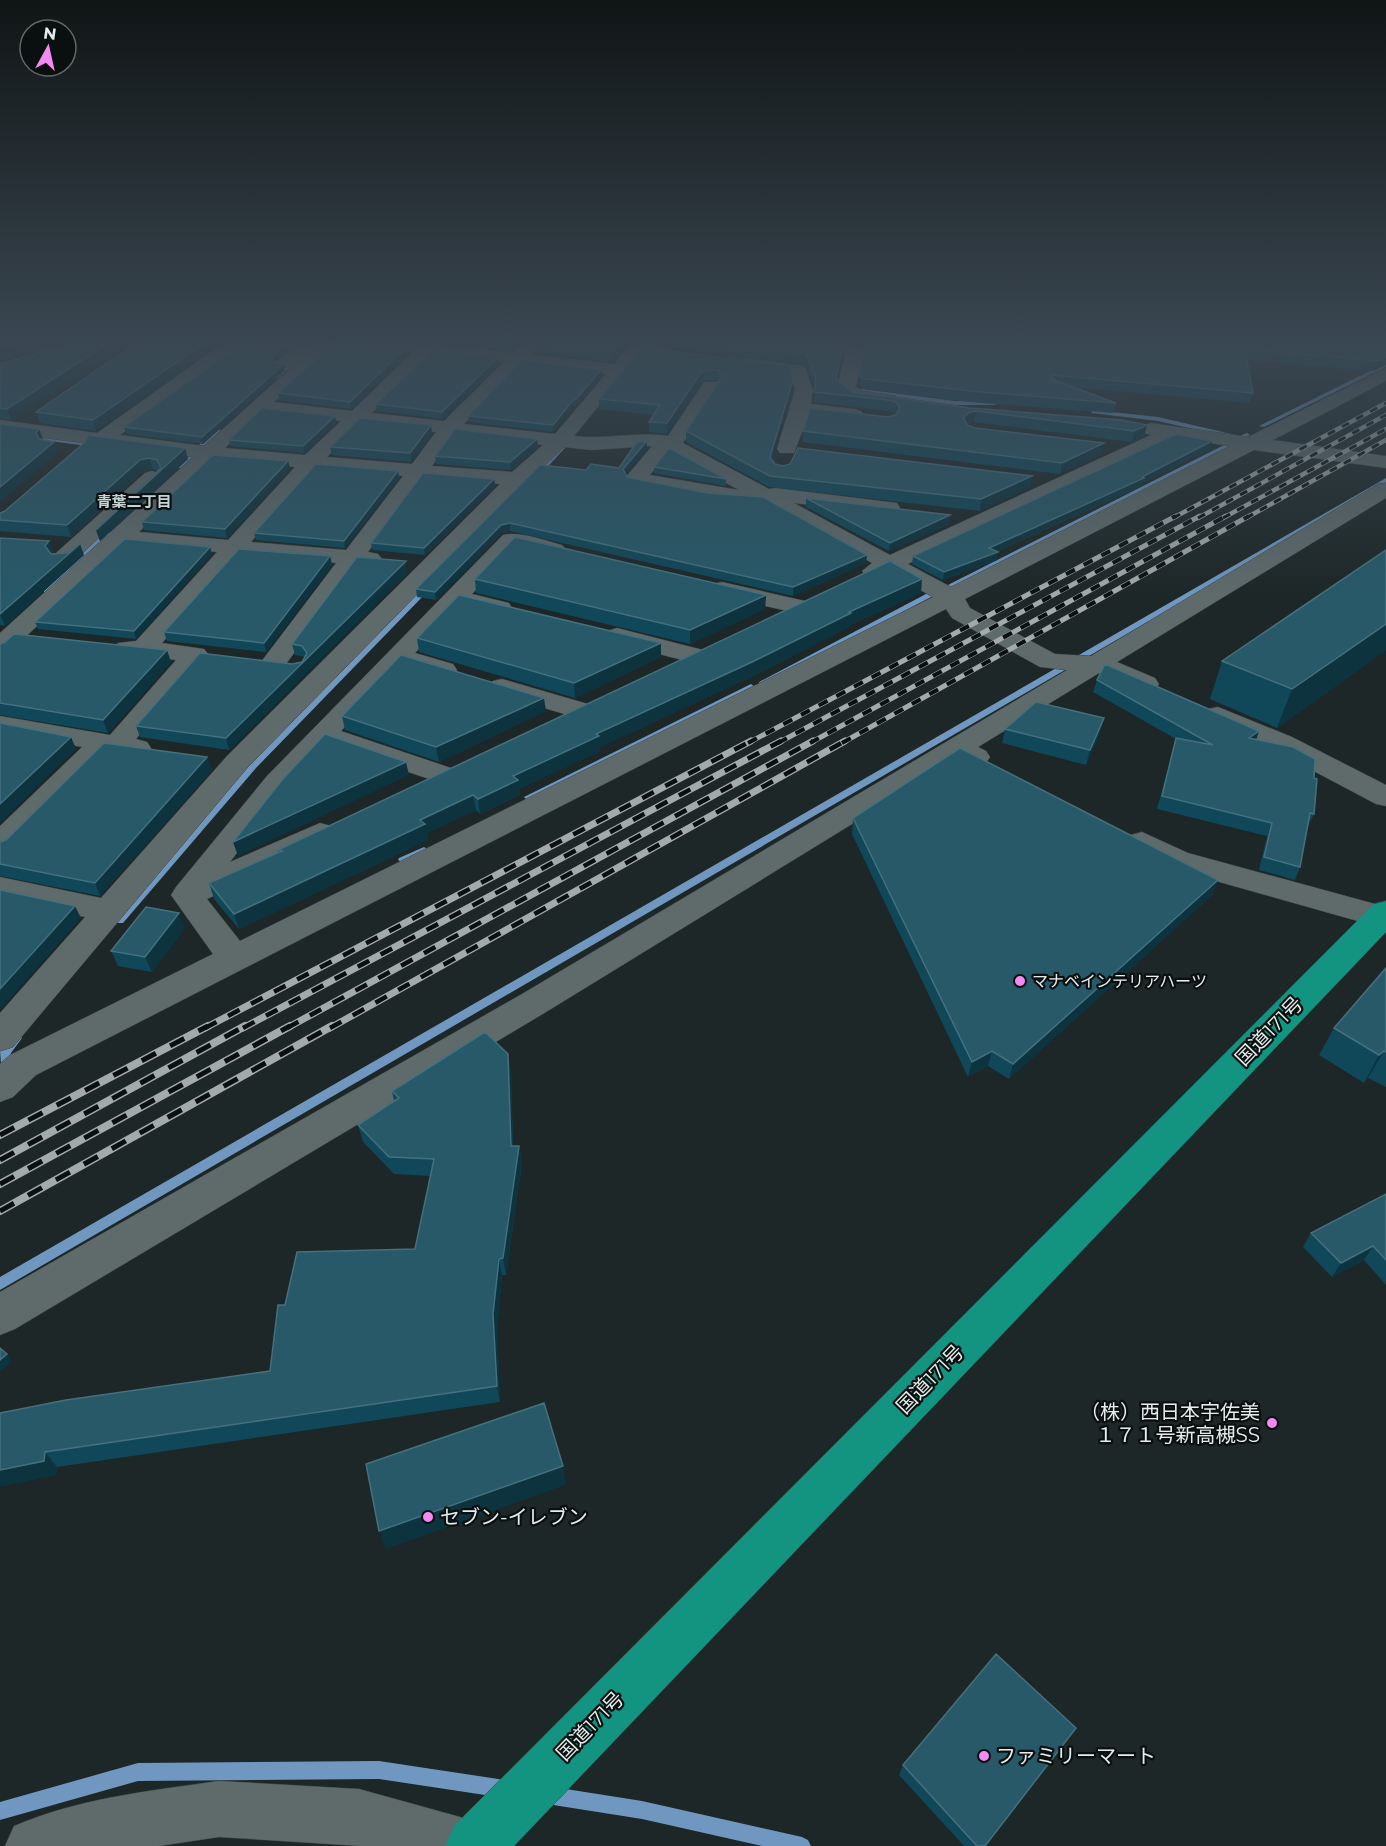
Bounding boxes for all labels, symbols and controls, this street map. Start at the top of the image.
north arrow [18,18,78,78]
text: N [42,23,58,44]
district label: 青葉二丁目 [96,492,172,511]
place label: マナベインテリアハーツ [1032,972,1207,991]
marker: マナベインテリアハーツ [1013,974,1027,988]
street label: 国道171号 [1230,992,1308,1070]
street label: 国道171号 [891,1340,969,1418]
place label: （株）西日本宇佐美 １７１号新高槻SS [1080,1400,1260,1447]
marker: （株）西日本宇佐美 １７１号新高槻SS [1265,1416,1279,1430]
place label: セブン-イレブン [440,1505,588,1529]
marker: セブン-イレブン [421,1510,435,1524]
street label: 国道171号 [551,1687,629,1765]
place label: ファミリーマート [996,1744,1156,1768]
marker: ファミリーマート [977,1749,991,1763]

